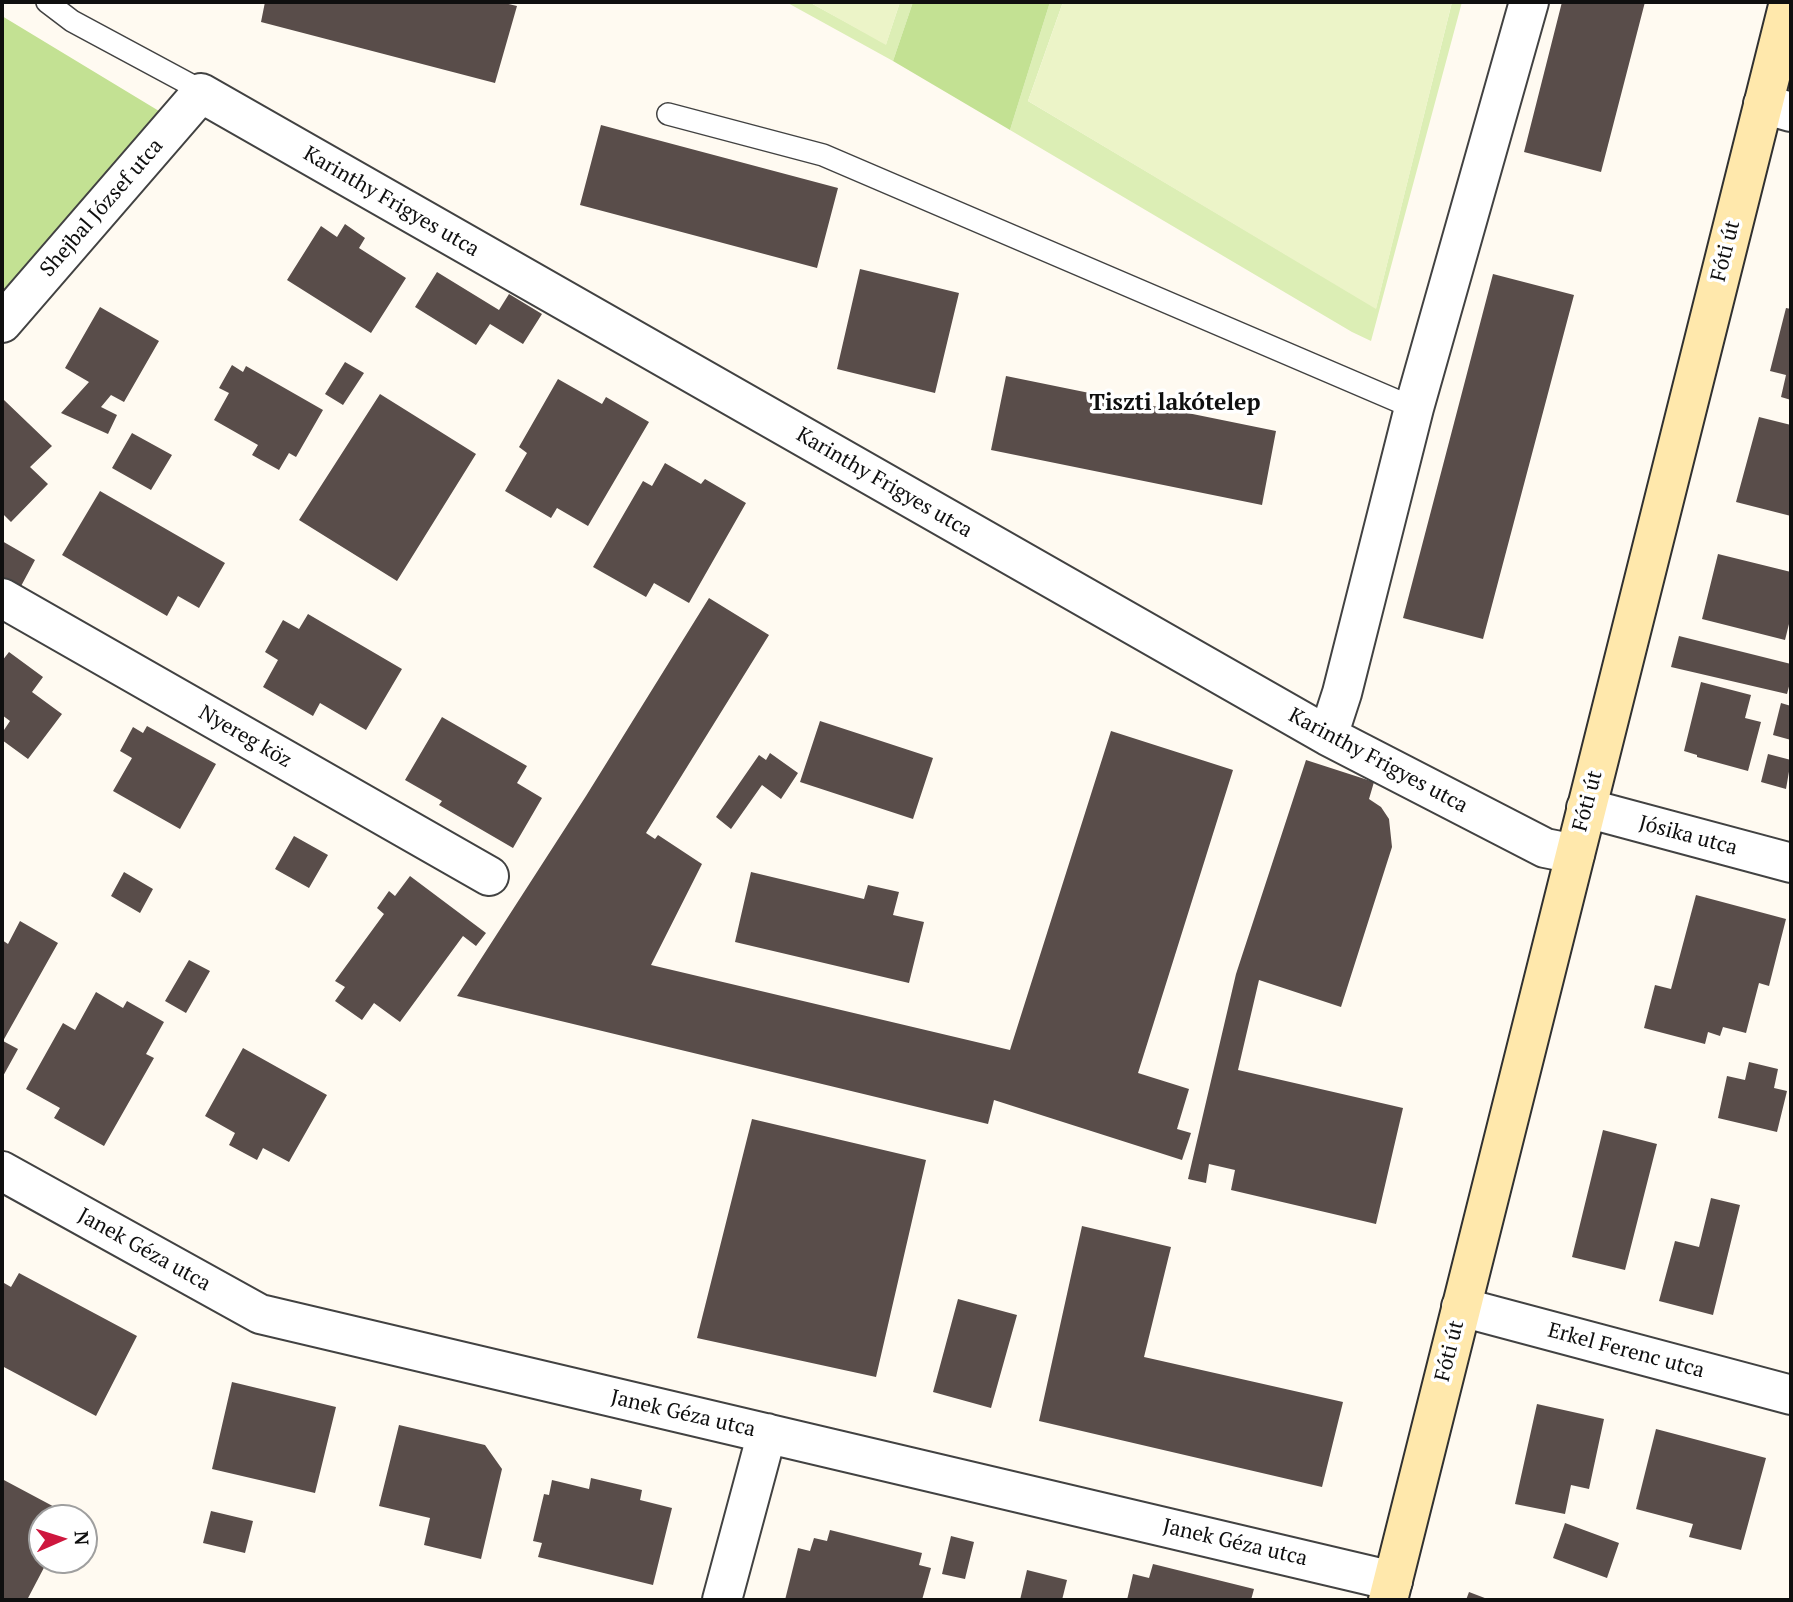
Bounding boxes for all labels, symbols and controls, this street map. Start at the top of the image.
street label: Shejbal József utca [35,134,169,282]
street label: Karinthy Frigyes utca [299,141,483,263]
street label: Fóti út [1706,218,1746,284]
district label: Tiszti lakótelep [1090,389,1260,417]
street label: Karinthy Frigyes utca [792,422,976,544]
street label: Nyereg köz [194,700,296,774]
street label: Karinthy Frigyes utca [1284,703,1472,819]
street label: Fóti út [1568,768,1608,834]
street label: Jósika utca [1636,811,1740,861]
street label: Janek Géza utca [73,1203,215,1297]
street label: Fóti út [1430,1318,1470,1384]
street label: Erkel Ferenc utca [1545,1318,1707,1384]
street label: Janek Géza utca [608,1385,758,1443]
north arrow [28,1504,98,1574]
street label: Janek Géza utca [1160,1514,1310,1572]
text: N [70,1530,95,1546]

